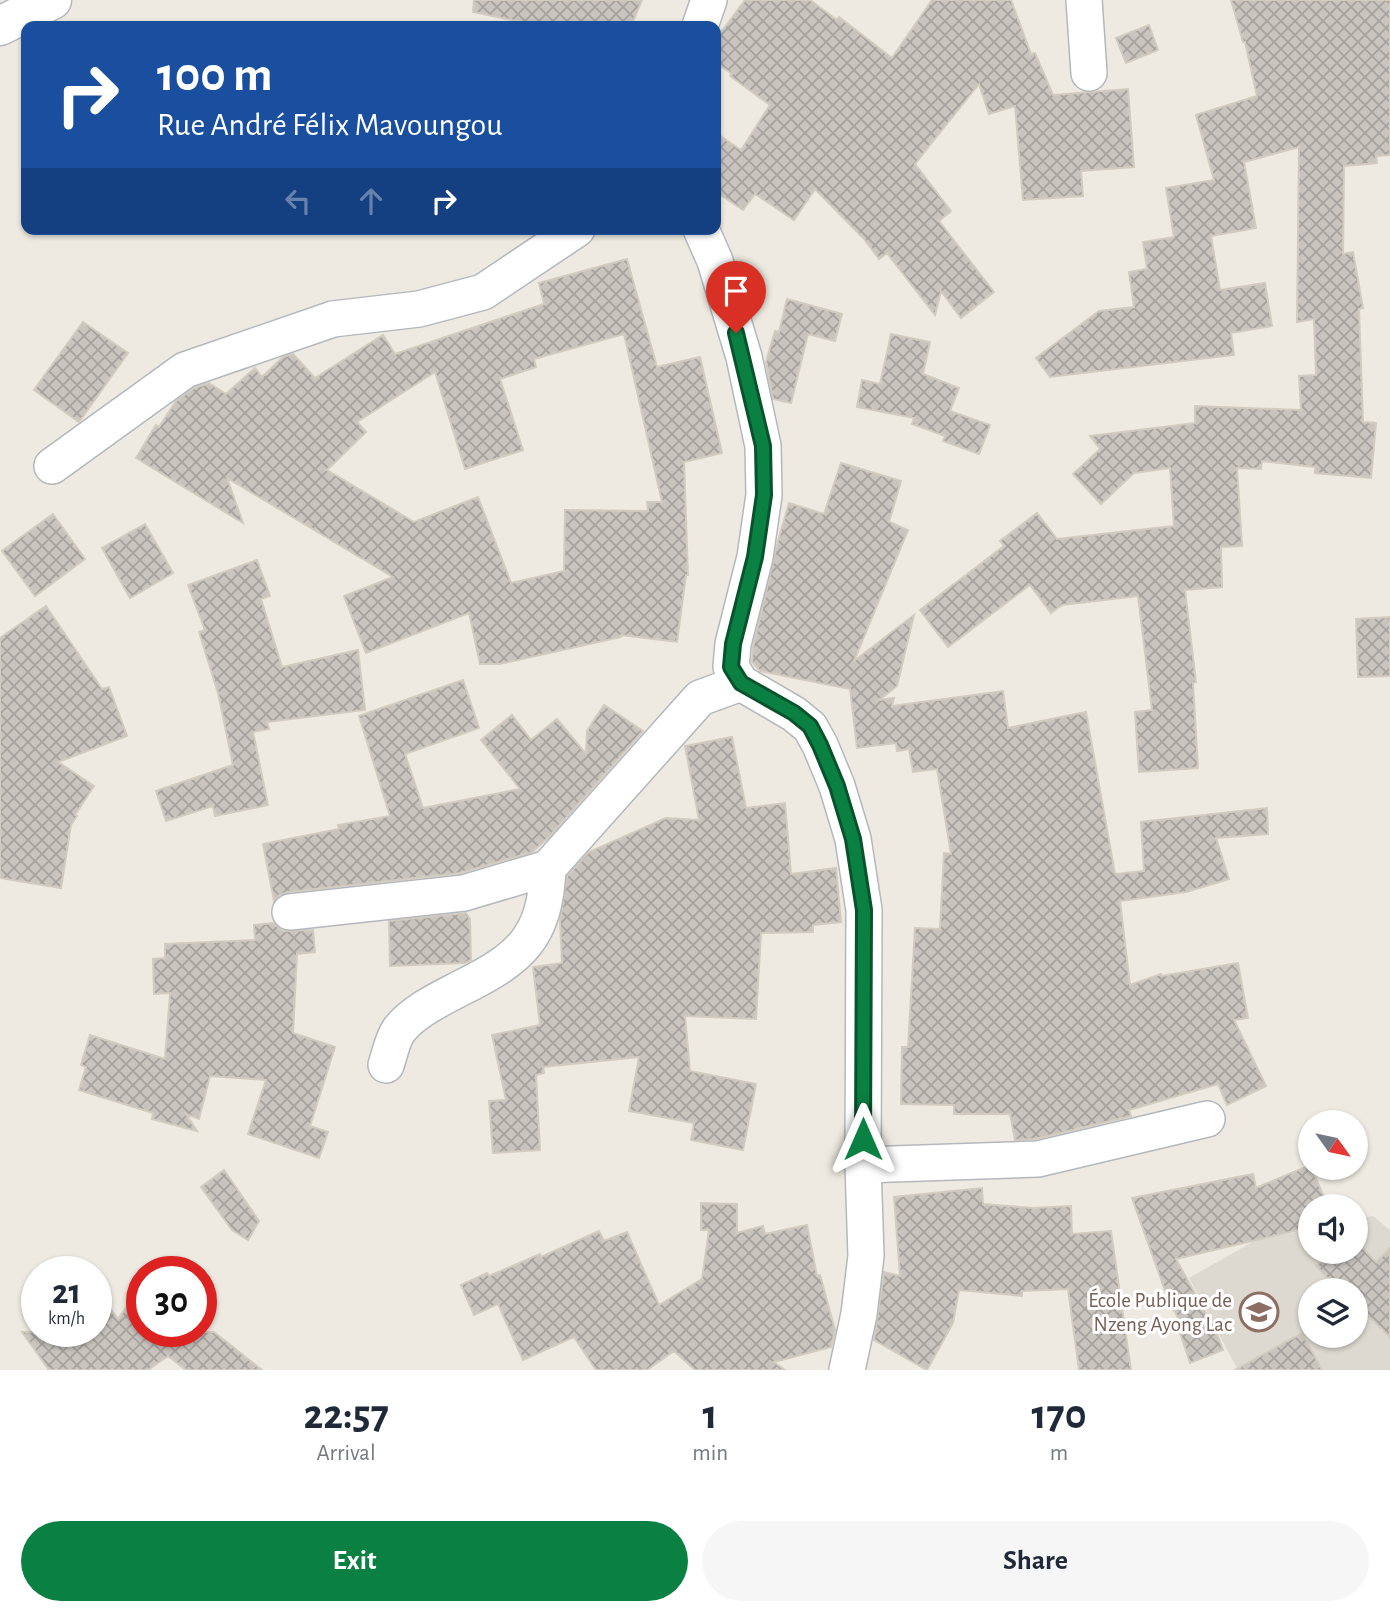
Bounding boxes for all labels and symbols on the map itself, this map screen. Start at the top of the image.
pin [706,261,766,333]
position arrow [826,1102,900,1176]
north arrow [1298,1110,1368,1180]
speed limit sign: 30 [126,1256,217,1347]
place label: École Publique de Nzeng Ayong Lac [1088,1288,1232,1335]
school or university icon: École Publique de Nzeng Ayong Lac [1238,1291,1280,1333]

